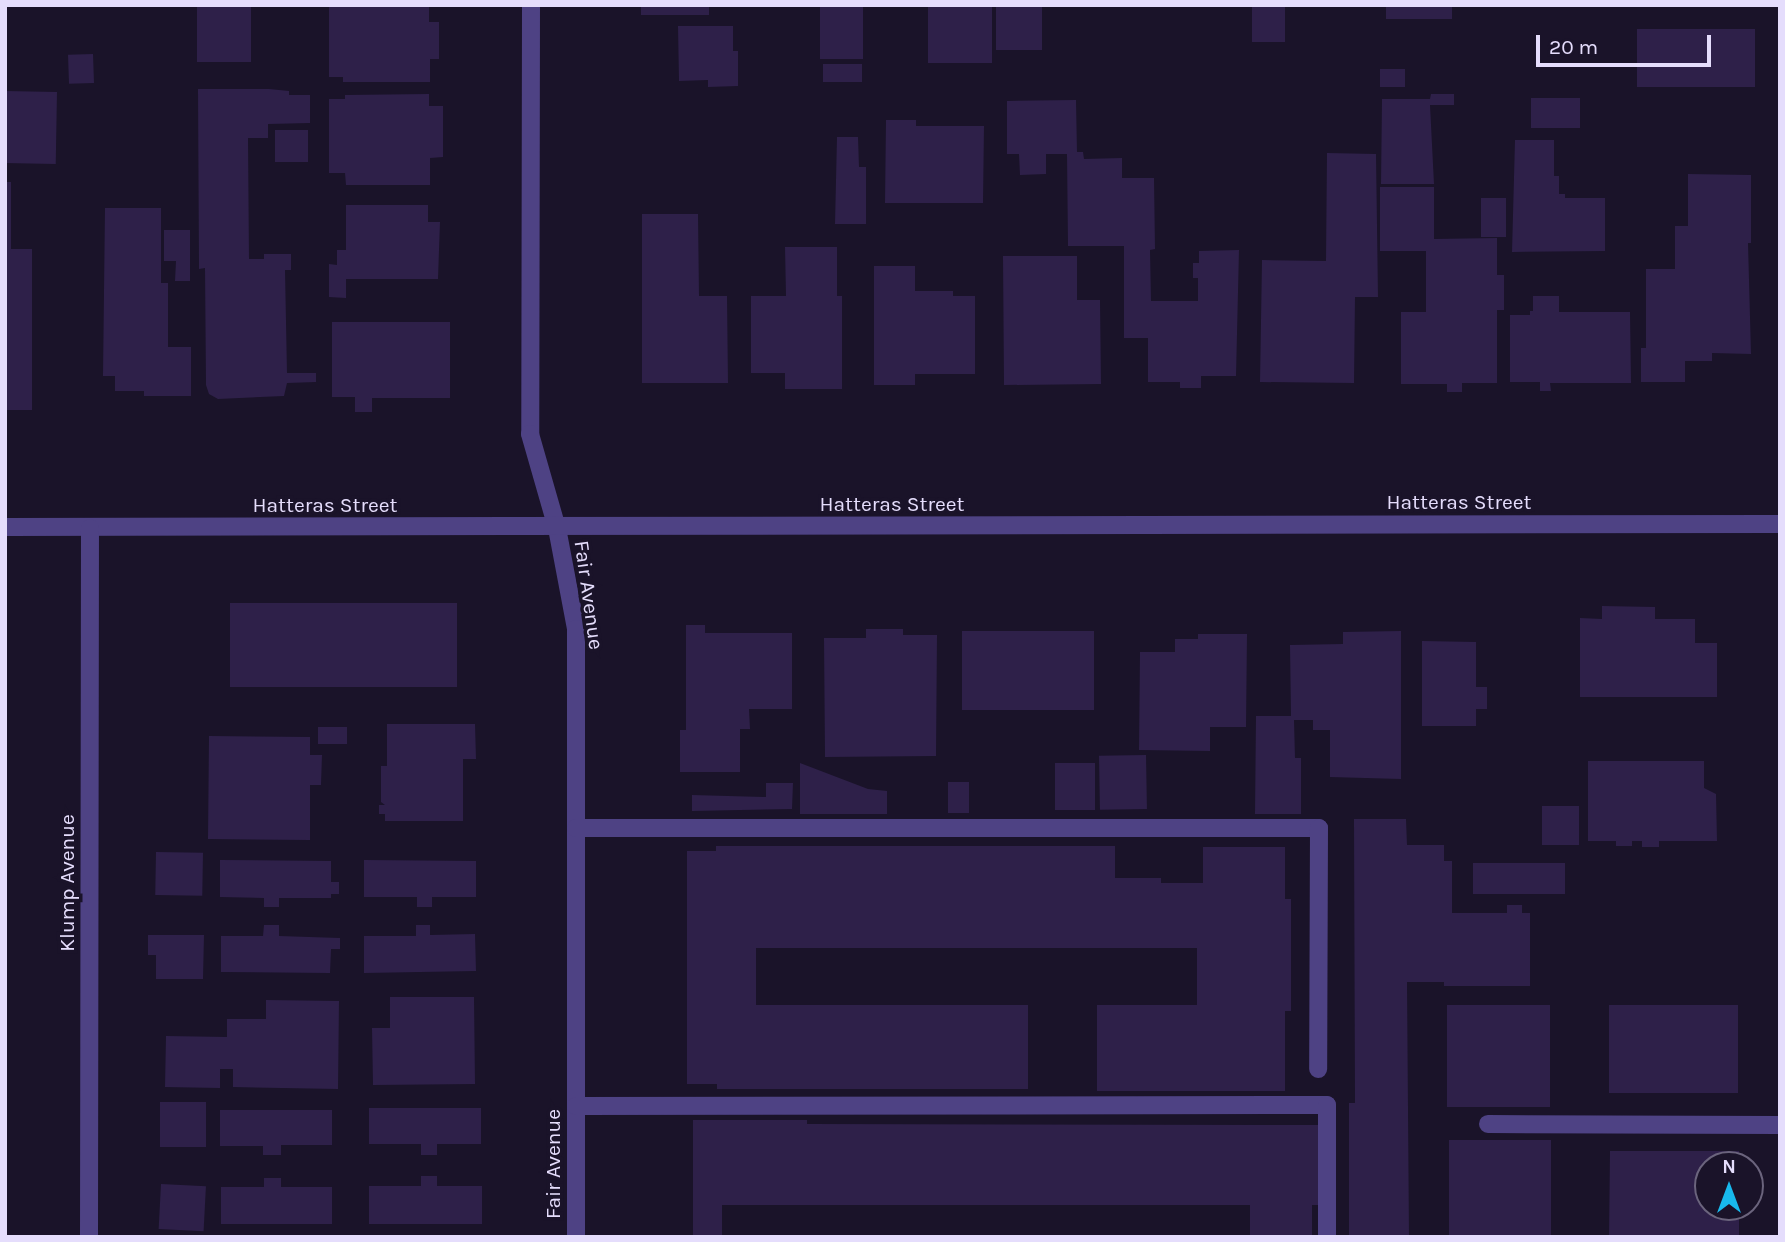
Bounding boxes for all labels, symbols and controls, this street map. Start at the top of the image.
scale bar [1540,21,1715,65]
text: 20 m [1549,35,1598,59]
street label: Hatteras Street [1387,489,1531,515]
street label: Hatteras Street [820,491,964,517]
street label: Hatteras Street [253,492,397,518]
street label: Fair Avenue [569,539,609,651]
street label: Klump Avenue [54,814,80,952]
street label: Fair Avenue [540,1109,566,1219]
north arrow [1694,1151,1764,1221]
text: N [1722,1156,1736,1178]

